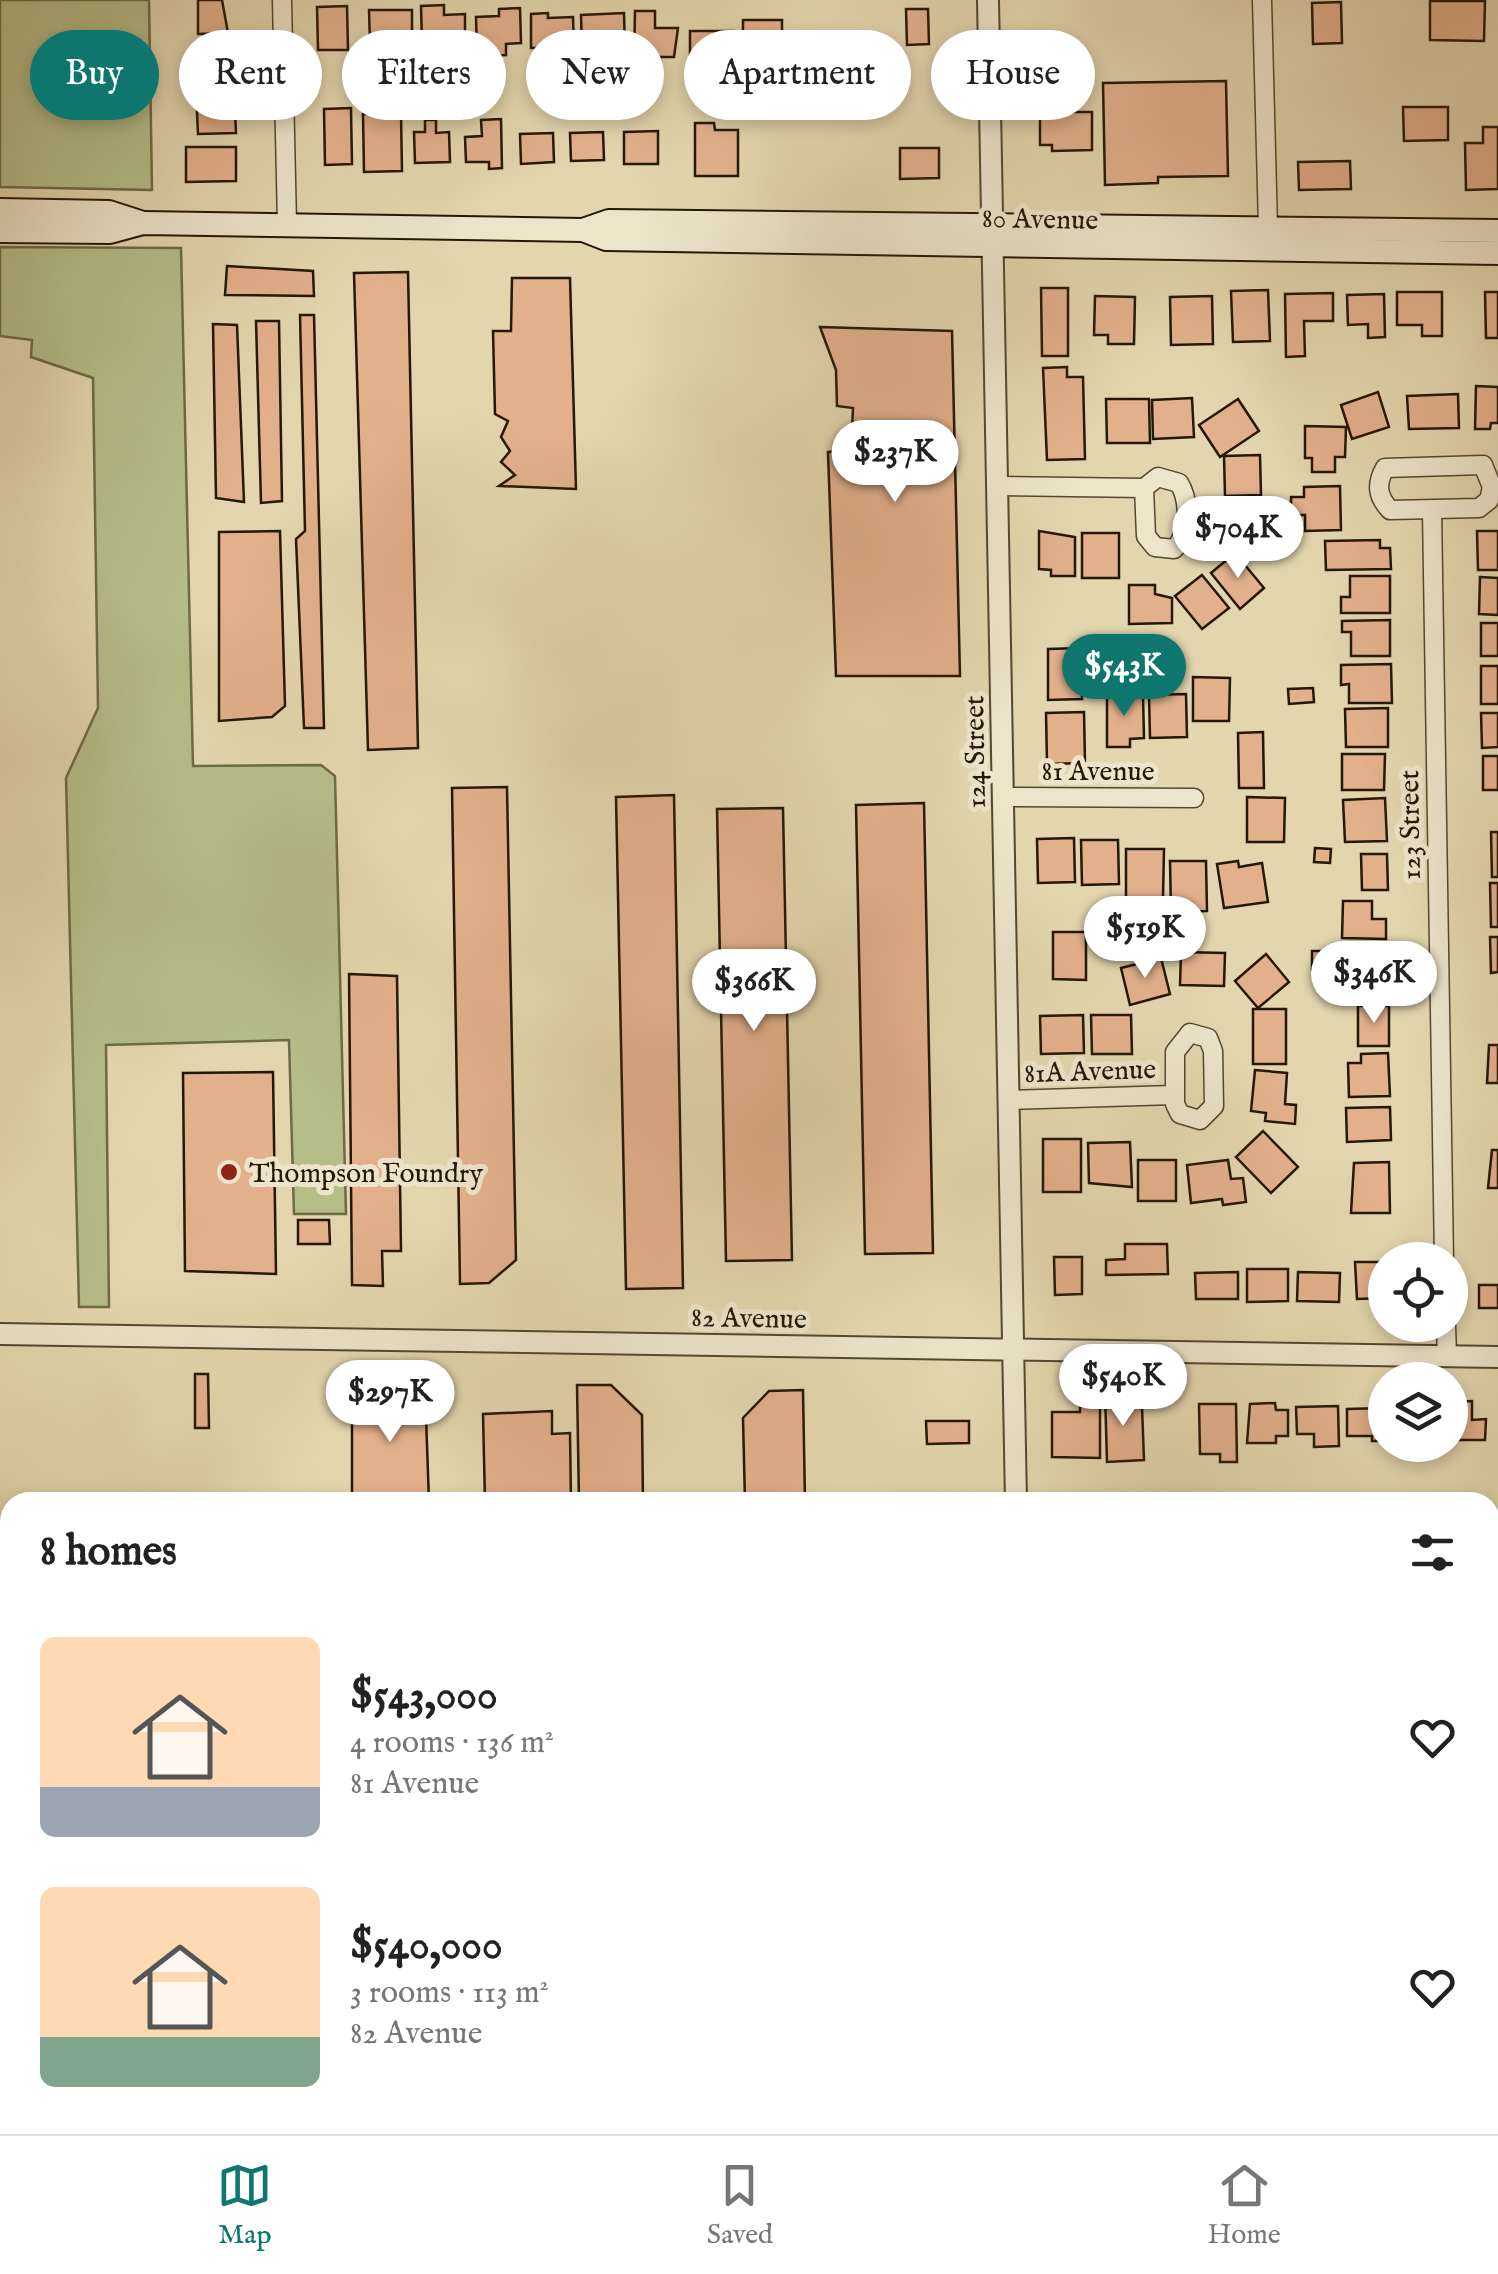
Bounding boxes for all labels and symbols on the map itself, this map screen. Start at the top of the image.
street label: 80 Avenue [981,202,1099,239]
pin: $237K [825,420,965,505]
pin: $704K [1168,496,1308,581]
pin: $543K [1054,634,1194,719]
street label: 124 Street [958,695,995,809]
street label: 81 Avenue [1041,755,1155,790]
street label: 123 Street [1393,769,1430,880]
pin: $519K [1075,896,1215,981]
pin: $346K [1304,941,1444,1026]
pin: $366K [684,949,824,1034]
street label: 81A Avenue [1024,1053,1157,1092]
place label: Thompson Foundry [249,1157,483,1192]
marker: Thompson Foundry [218,1161,240,1183]
street label: 82 Avenue [691,1301,807,1338]
pin: $540K [1053,1344,1193,1429]
pin: $297K [320,1360,460,1445]

